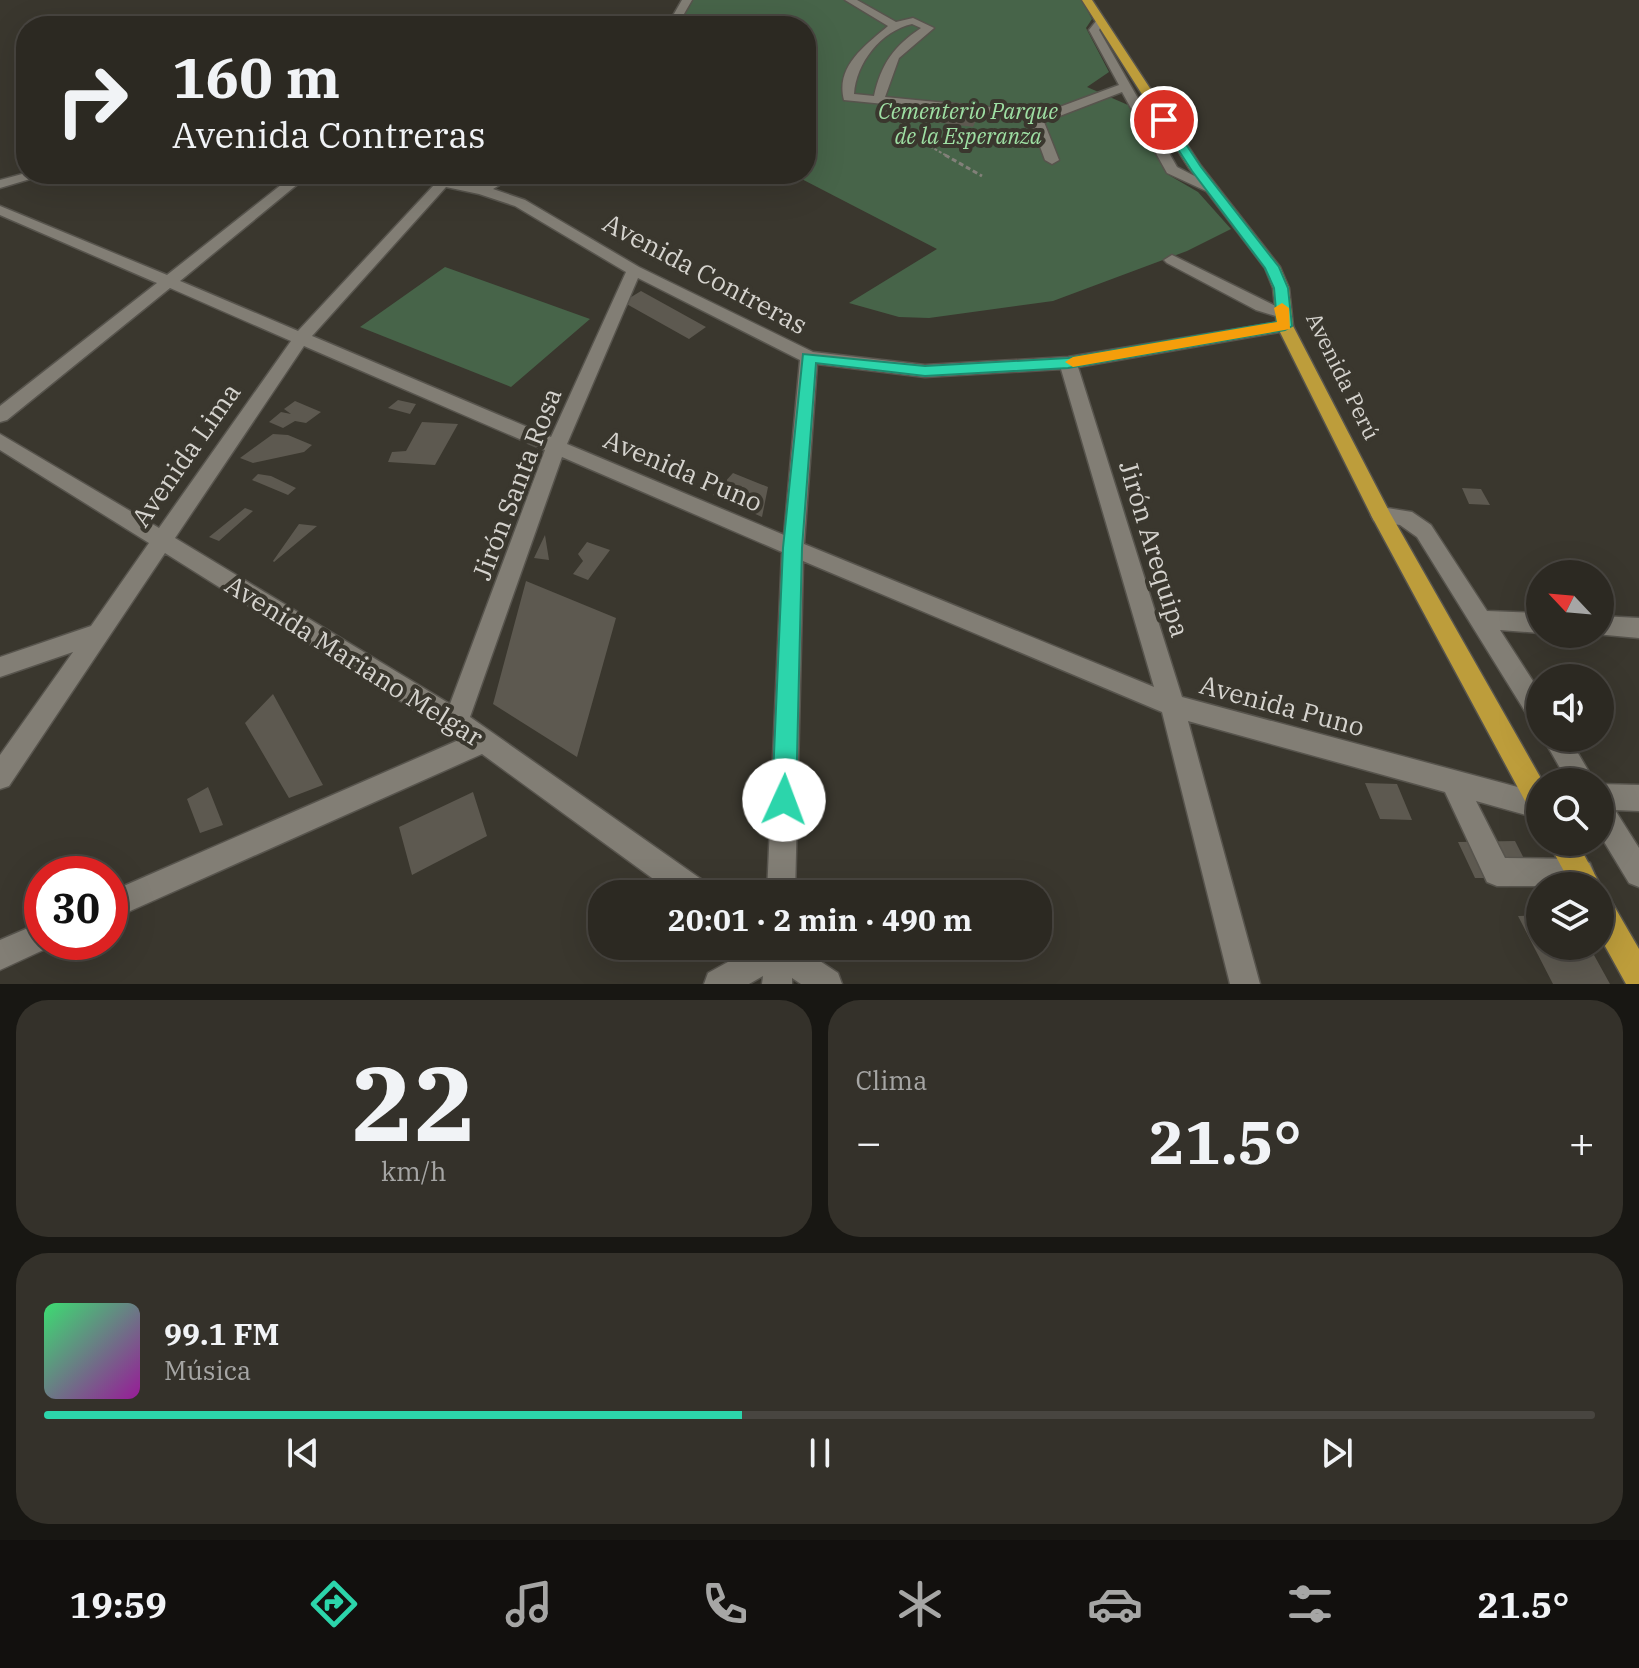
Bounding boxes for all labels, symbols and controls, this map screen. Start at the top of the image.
text: 160 m [172,41,340,113]
icon: right [40,48,144,152]
pin [1130,86,1198,154]
park label: Cementerio Parque de la Esperanza [878,96,1058,150]
icon: arrive [1142,98,1186,142]
text: Avenida Contreras [172,111,486,158]
street label: Avenida Contreras [597,205,813,341]
street label: Avenida Perú [1300,307,1387,444]
street label: Avenida Lima [123,376,247,533]
street label: Jirón Santa Rosa [464,383,568,585]
street label: Avenida Puno [599,421,768,519]
street label: Jirón Arequipa [1112,456,1198,641]
north arrow [1526,560,1614,648]
map controls [1526,560,1614,960]
street label: Avenida Mariano Melgar [219,567,490,754]
button: sound [1526,664,1614,752]
street label: Avenida Puno [1196,667,1368,743]
position arrow [742,758,826,842]
button: search [1526,768,1614,856]
speed limit sign: 30 [24,856,128,960]
button: layers [1526,872,1614,960]
text: 20:01 · 2 min · 490 m [668,900,972,939]
text: 22 [351,1034,476,1170]
text: Clima [856,1063,927,1097]
text: 21.5° [1149,1102,1302,1181]
text: − [856,1113,882,1170]
text: + [1569,1113,1595,1170]
text: km/h [381,1154,447,1188]
text: 99.1 FM [164,1314,279,1353]
text: Música [164,1353,251,1387]
icon: previous [281,1431,325,1475]
icon: pause [798,1431,842,1475]
icon: next [1315,1431,1359,1475]
icon: directions [306,1576,362,1632]
icon: music [501,1576,557,1632]
icon: phone [697,1576,753,1632]
icon: climate [892,1576,948,1632]
icon: car [1087,1576,1143,1632]
icon: filters [1282,1576,1338,1632]
text: 19:59 [70,1581,167,1628]
text: 21.5° [1477,1581,1569,1628]

